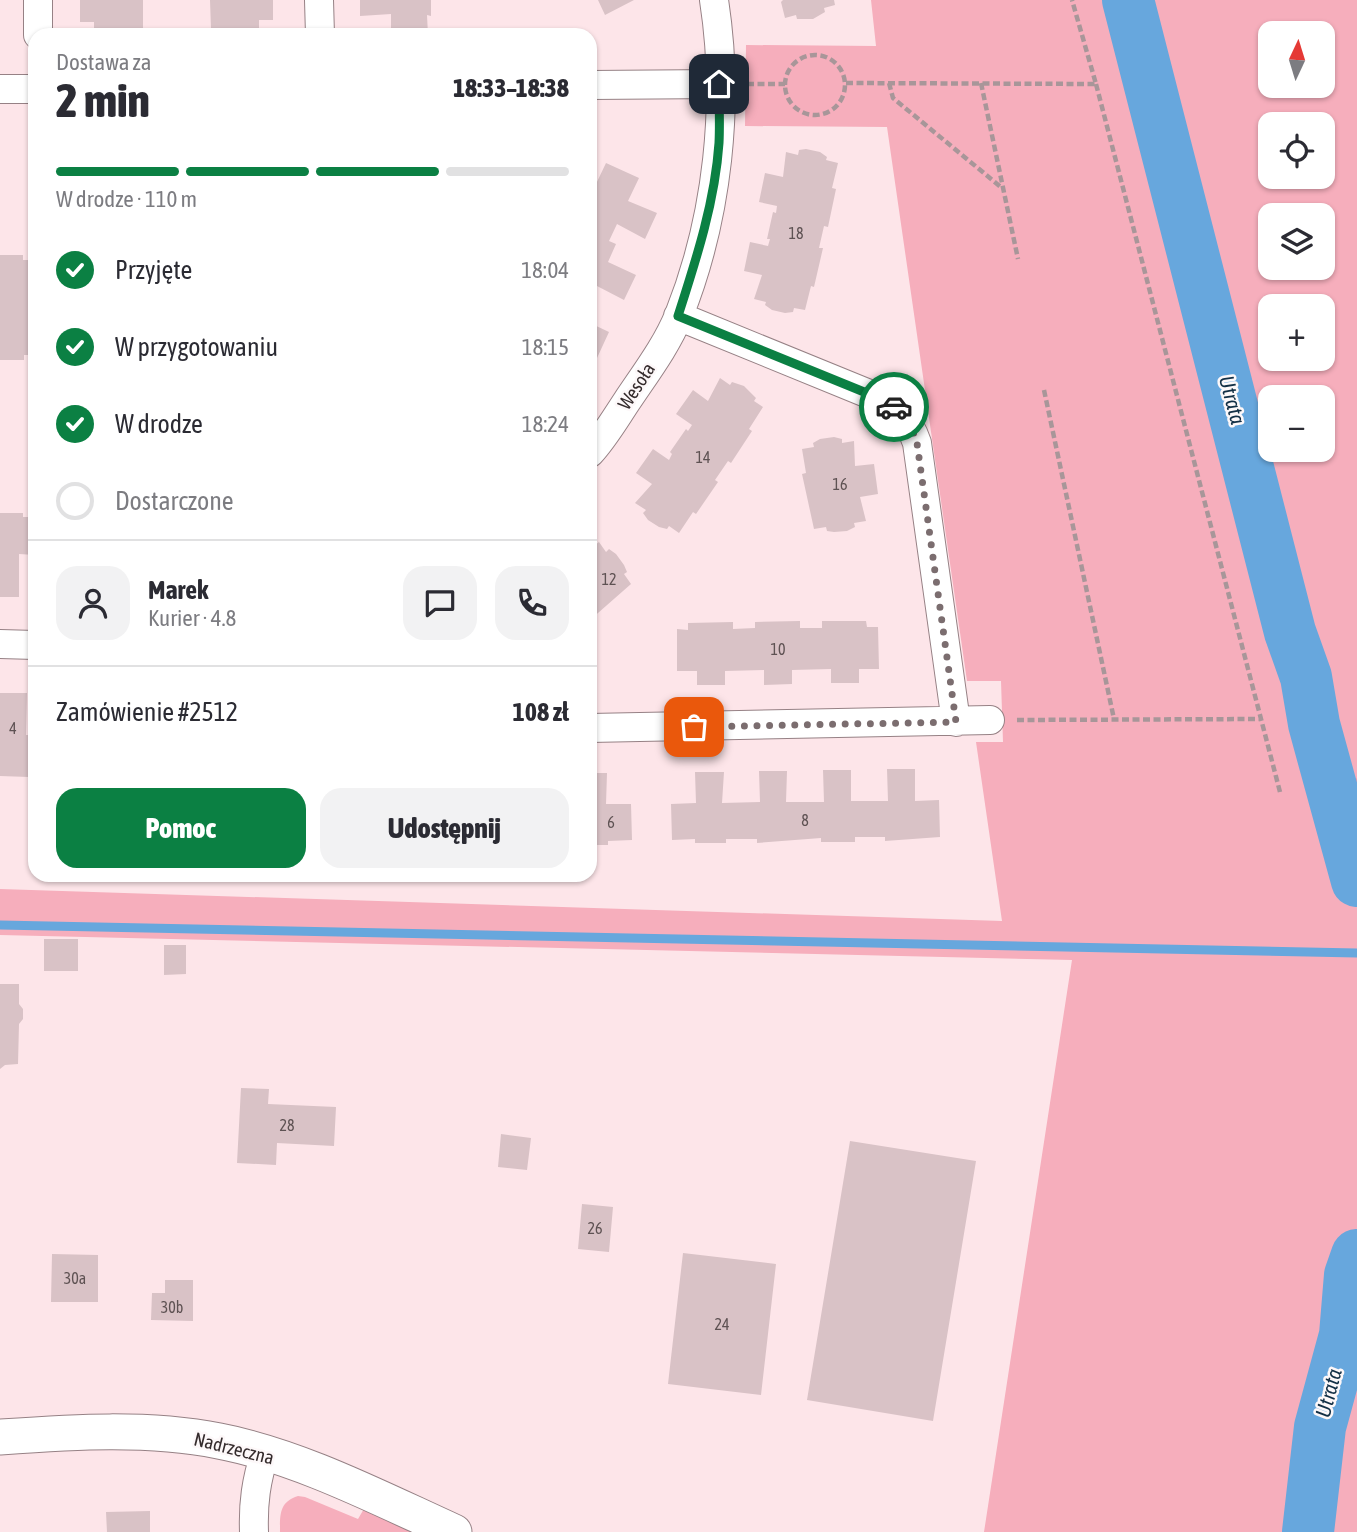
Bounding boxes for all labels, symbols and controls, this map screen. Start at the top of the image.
north arrow [1258,21,1335,98]
map controls [1258,21,1335,462]
text: Dostawa za [56,49,151,75]
pin [689,54,749,114]
icon: home [700,65,738,103]
text: 18:33–18:38 [453,73,569,103]
text: 2 min [56,74,150,127]
button: locate [1258,112,1335,189]
text: W drodze · 110 m [56,186,197,212]
button: layers [1258,203,1335,280]
house number: 18 [788,224,804,242]
icon: check [56,251,94,289]
text: Przyjęte [115,255,192,285]
text: 18:04 [521,257,569,283]
button: + [1258,294,1335,371]
icon: check [56,328,94,366]
text: W przygotowaniu [115,332,278,362]
text: 18:15 [522,334,569,360]
street label: Wesoła [613,358,659,414]
courier [859,372,929,442]
water label: Utrata [1215,373,1251,427]
button: − [1258,385,1335,462]
icon: car [875,388,913,426]
icon: check [56,405,94,443]
text: W drodze [115,409,203,439]
text: 18:24 [522,411,569,437]
house number: 14 [695,448,711,466]
house number: 16 [832,475,848,493]
text: Dostarczone [115,486,234,516]
button: person [56,566,130,640]
button: chat [403,566,477,640]
button: phone [495,566,569,640]
house number: 12 [601,570,617,588]
text: Marek [148,575,208,605]
text: Kurier · 4.8 [148,605,236,631]
house number: 10 [770,640,786,658]
text: Zamówienie #2512 [56,697,238,727]
text: 108 zł [513,697,569,727]
pin [664,697,724,757]
icon: bag [675,708,713,746]
house number: 4 [9,719,17,737]
button: Pomoc [56,788,306,868]
button: Udostępnij [320,788,569,868]
house number: 8 [801,811,809,829]
house number: 6 [607,813,615,831]
house number: 28 [279,1116,295,1134]
house number: 26 [587,1219,603,1237]
house number: 30a [64,1269,86,1287]
house number: 30b [161,1298,183,1316]
house number: 24 [714,1315,730,1333]
water label: Utrata [1310,1366,1346,1420]
street label: Nadrzeczna [192,1427,276,1469]

